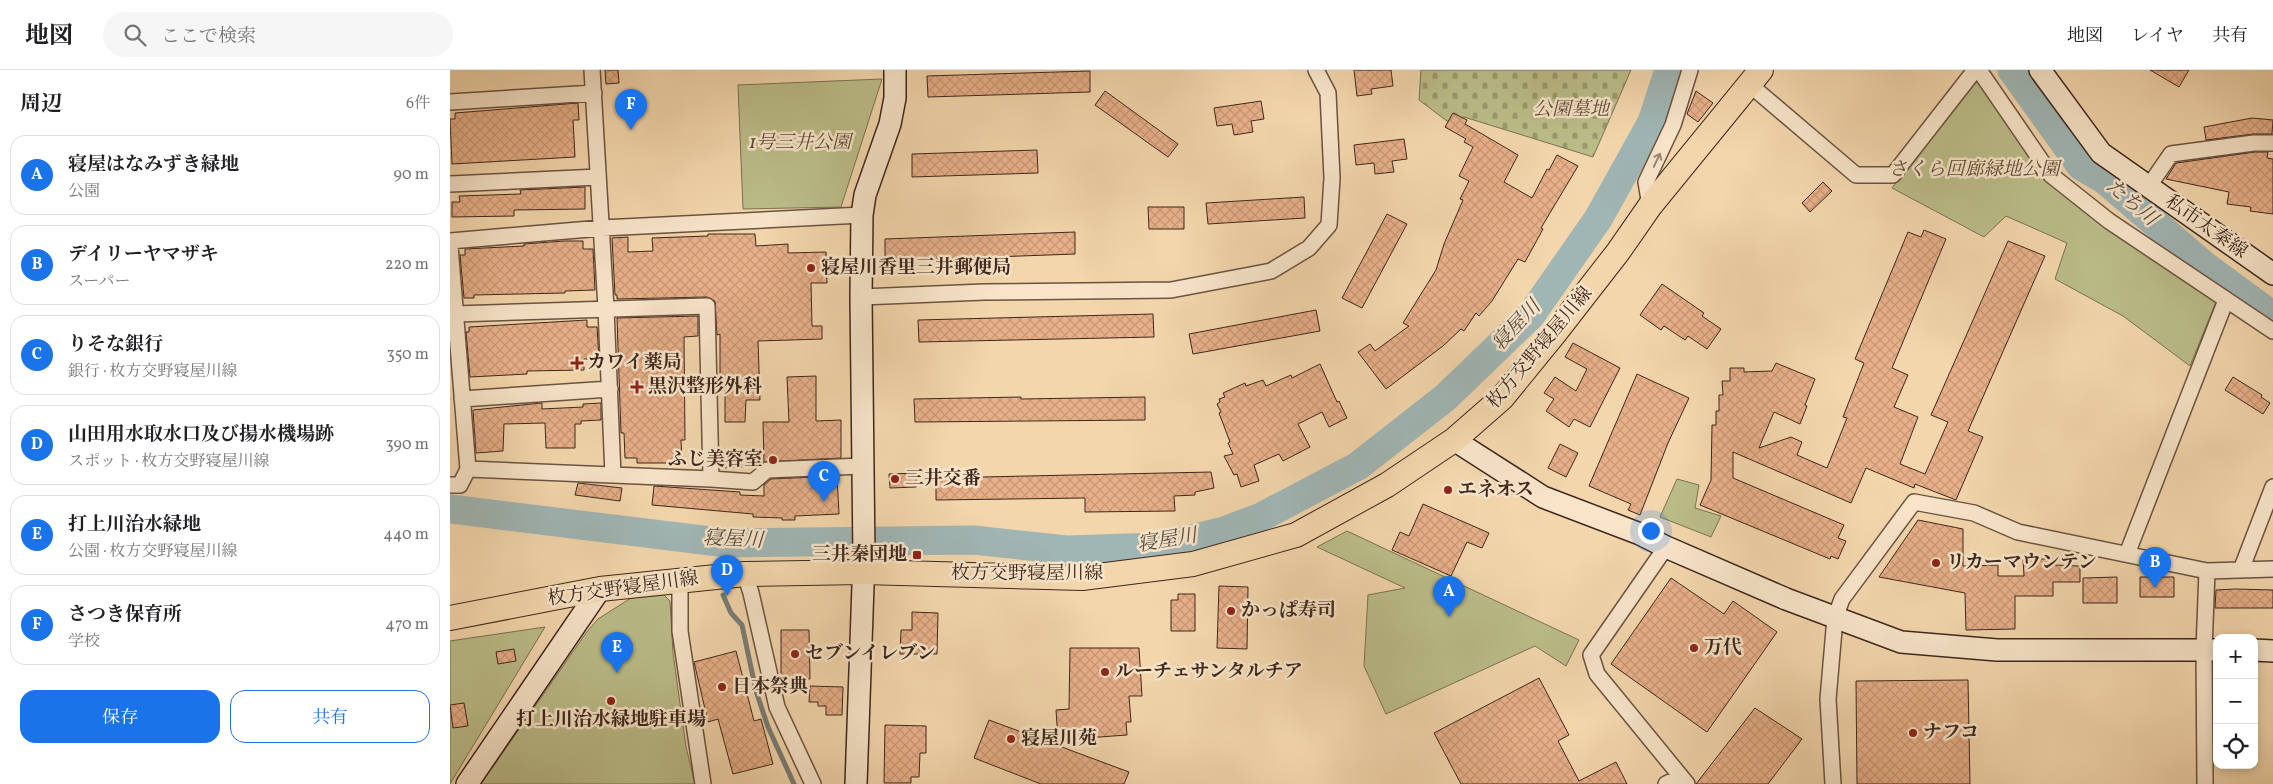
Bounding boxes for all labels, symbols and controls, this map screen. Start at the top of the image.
search box [103,12,453,57]
text: 地図 [25,20,73,54]
icon: search [121,21,149,49]
text: ここで検索 [161,24,256,50]
text: 地図 [2067,24,2103,49]
text: レイヤ [2131,24,2184,49]
text: 共有 [2212,24,2248,49]
pin: F [615,89,647,130]
text: 周辺 [20,90,62,119]
text: 6件 [406,93,430,115]
park label: 公園墓地 [1533,97,1611,123]
park label: 1号三井公園 [749,130,854,156]
text: 寝屋はなみずき緑地 [68,152,239,178]
one-way arrow [1652,153,1662,168]
park label: さくら回廊緑地公園 [1888,157,2062,183]
text: A [31,164,43,186]
text: 90 m [393,164,429,186]
water label: たち川 [2099,173,2165,234]
text: 公園 [68,181,100,203]
street label: 私市太秦線 [2160,189,2252,265]
text: デイリーヤマザキ [68,242,219,268]
text: B [32,254,42,276]
text: 220 m [385,254,429,276]
place label: 寝屋川香里三井郵便局 [821,255,1011,281]
marker: 寝屋川香里三井郵便局 [805,262,817,274]
text: スーパー [68,271,130,293]
street label: 枚方交野寝屋川線 [1481,281,1599,415]
water label: 寝屋川 [1486,293,1549,357]
text: りそな銀行 [68,332,163,358]
text: C [32,344,42,366]
text: 350 m [386,344,429,366]
place label: カワイ薬局 [587,350,681,376]
marker: カワイ薬局 [571,357,583,369]
text: 銀行 · 枚方交野寝屋川線 [68,361,238,383]
place label: 黒沢整形外科 [648,374,762,400]
marker: 黒沢整形外科 [630,380,644,394]
text: 山田用水取水口及び揚水機場跡 [68,422,334,448]
text: D [31,434,43,456]
text: 390 m [386,434,429,456]
place label: ふじ美容室 [668,447,763,473]
text: スポット · 枚方交野寝屋川線 [68,451,270,473]
marker: ふじ美容室 [767,454,779,466]
pin: C [808,461,840,502]
place label: 三井交番 [905,466,981,492]
marker: 三井交番 [889,473,901,485]
place label: エネオス [1458,477,1534,503]
marker: エネオス [1442,484,1454,496]
text: 打上川治水緑地 [68,512,201,538]
your location [1638,518,1664,544]
water label: 寝屋川 [1135,522,1201,560]
text: E [32,524,42,546]
text: 440 m [383,524,429,546]
water label: 寝屋川 [702,524,766,556]
text: 公園 · 枚方交野寝屋川線 [68,541,238,563]
place label: 三井秦団地 [812,542,907,568]
pin: B [2139,547,2171,588]
marker: 三井秦団地 [911,549,923,561]
place label: リカーマウンテン [1946,550,2097,576]
pin: D [711,555,743,596]
marker: リカーマウンテン [1930,557,1942,569]
street label: 枚方交野寝屋川線 [951,561,1103,587]
street label: 枚方交野寝屋川線 [546,566,700,612]
pin: A [1433,576,1465,617]
place label: かっぱ寿司 [1241,598,1336,624]
text: さつき保育所 [68,602,182,628]
marker: かっぱ寿司 [1225,605,1237,617]
text: F [32,614,42,636]
text: 470 m [385,614,429,636]
text: 学校 [68,631,100,653]
pin: E [601,632,633,673]
map controls [2213,634,2258,769]
button: + [2213,634,2258,679]
place label: 万代 [1704,635,1742,661]
place label: セブンイレブン [805,641,936,667]
marker: 万代 [1688,642,1700,654]
marker: セブンイレブン [789,648,801,660]
place label: ルーチェサンタルチア [1115,659,1303,685]
marker: ルーチェサンタルチア [1099,666,1111,678]
place label: 日本祭典 [732,674,808,700]
button: − [2213,679,2258,724]
marker: 日本祭典 [716,681,728,693]
button: 保存 [20,690,220,743]
button: 共有 [230,690,430,743]
marker: 打上川治水緑地駐車場 [605,695,617,707]
place label: 打上川治水緑地駐車場 [516,707,706,733]
place label: ナフコ [1923,720,1979,746]
button: locate [2213,724,2258,769]
place label: 寝屋川苑 [1021,726,1097,752]
marker: ナフコ [1907,727,1919,739]
marker: 寝屋川苑 [1005,733,1017,745]

